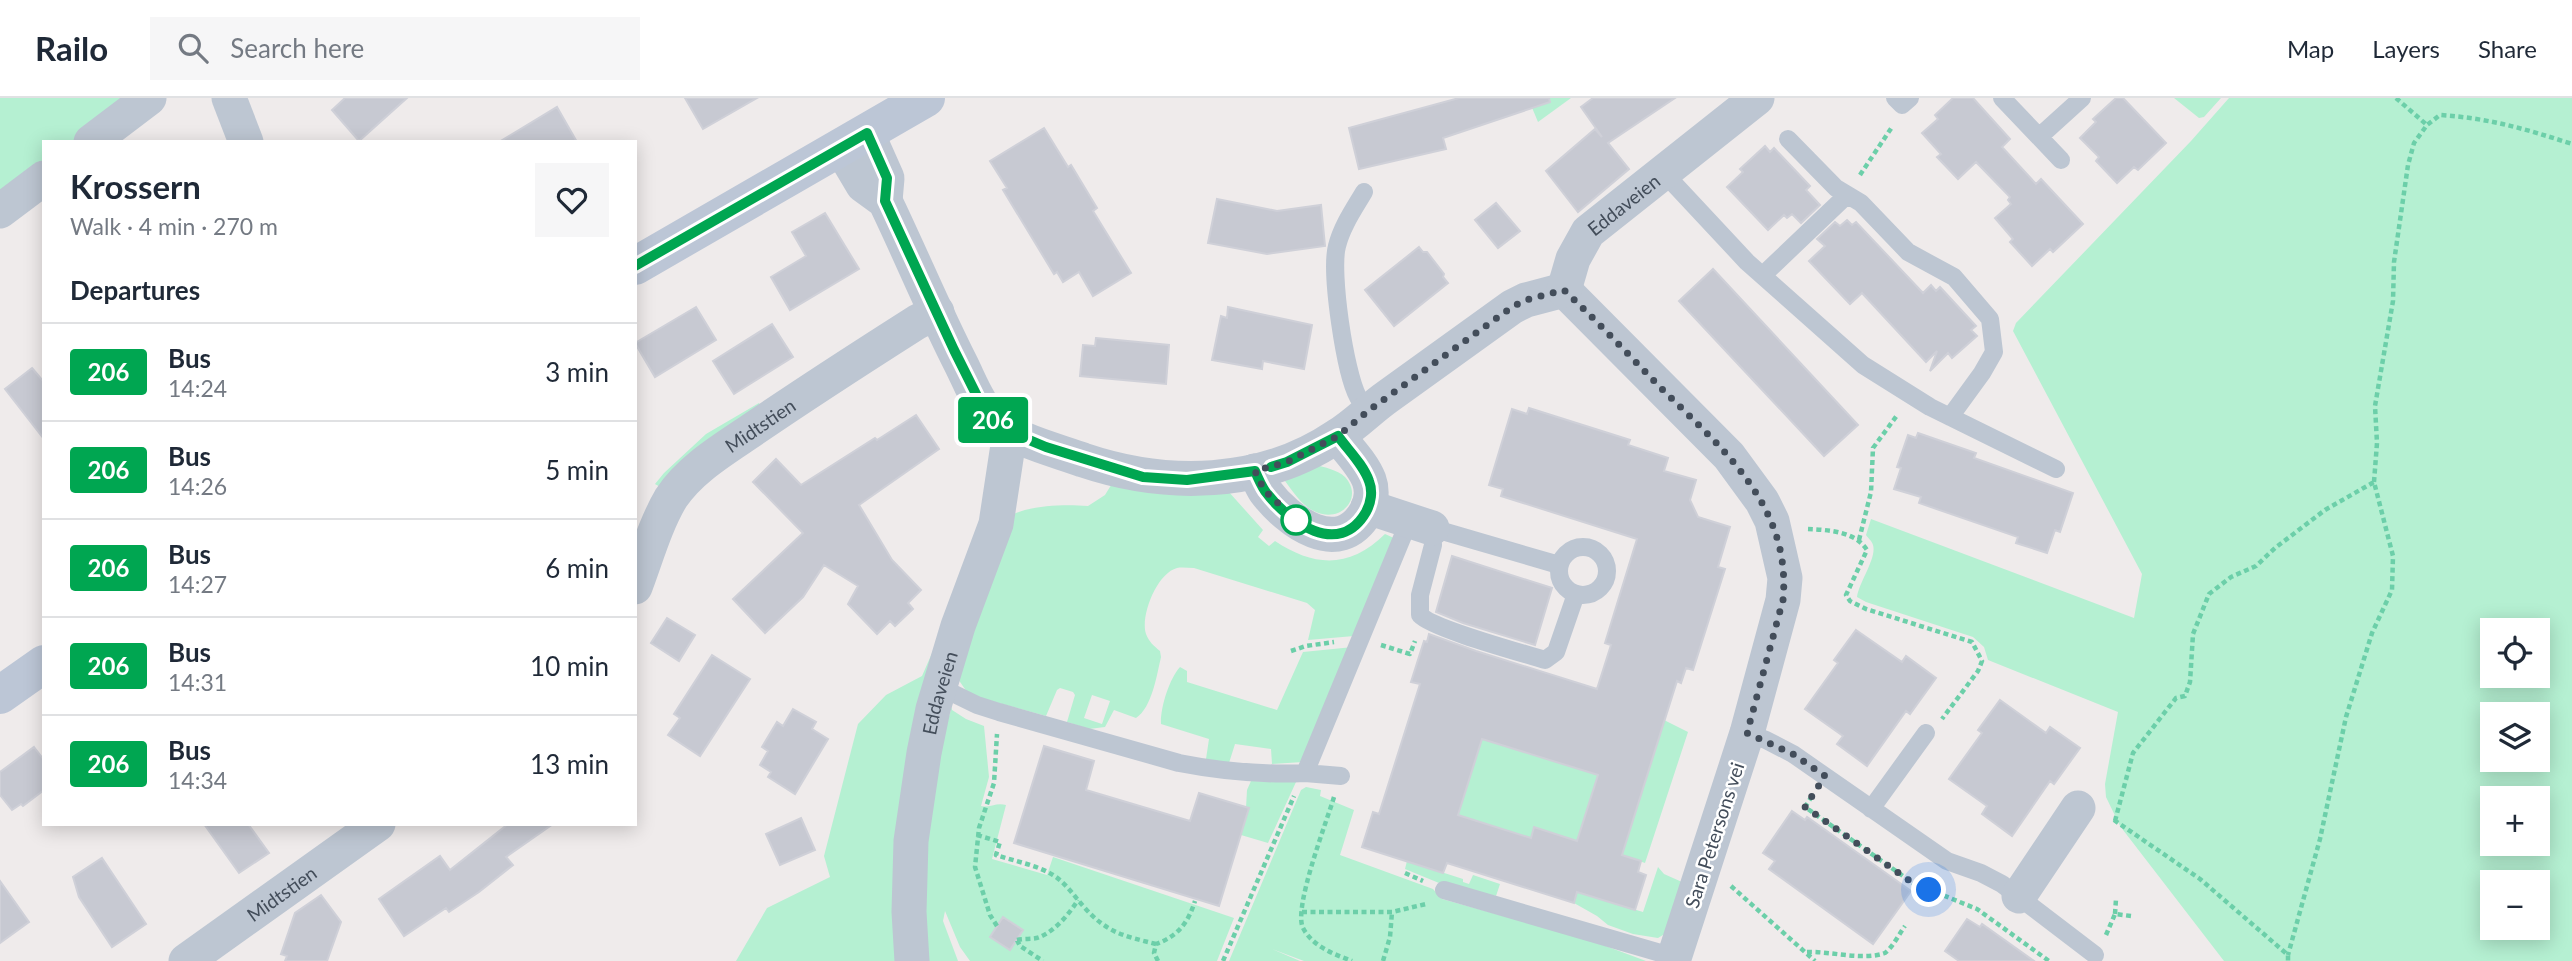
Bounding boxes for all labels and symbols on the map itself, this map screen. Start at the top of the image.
street label: Eddaveien [1582,168,1664,240]
street label: Midtstien [720,393,799,457]
line badge: 206 [953,397,1033,443]
unlabelled marker [1281,505,1311,535]
street label: Eddaveien [917,648,961,737]
street label: Sara Petersons vei [1680,759,1748,911]
street label: Midtstien [242,860,321,926]
your location [1911,872,1946,907]

